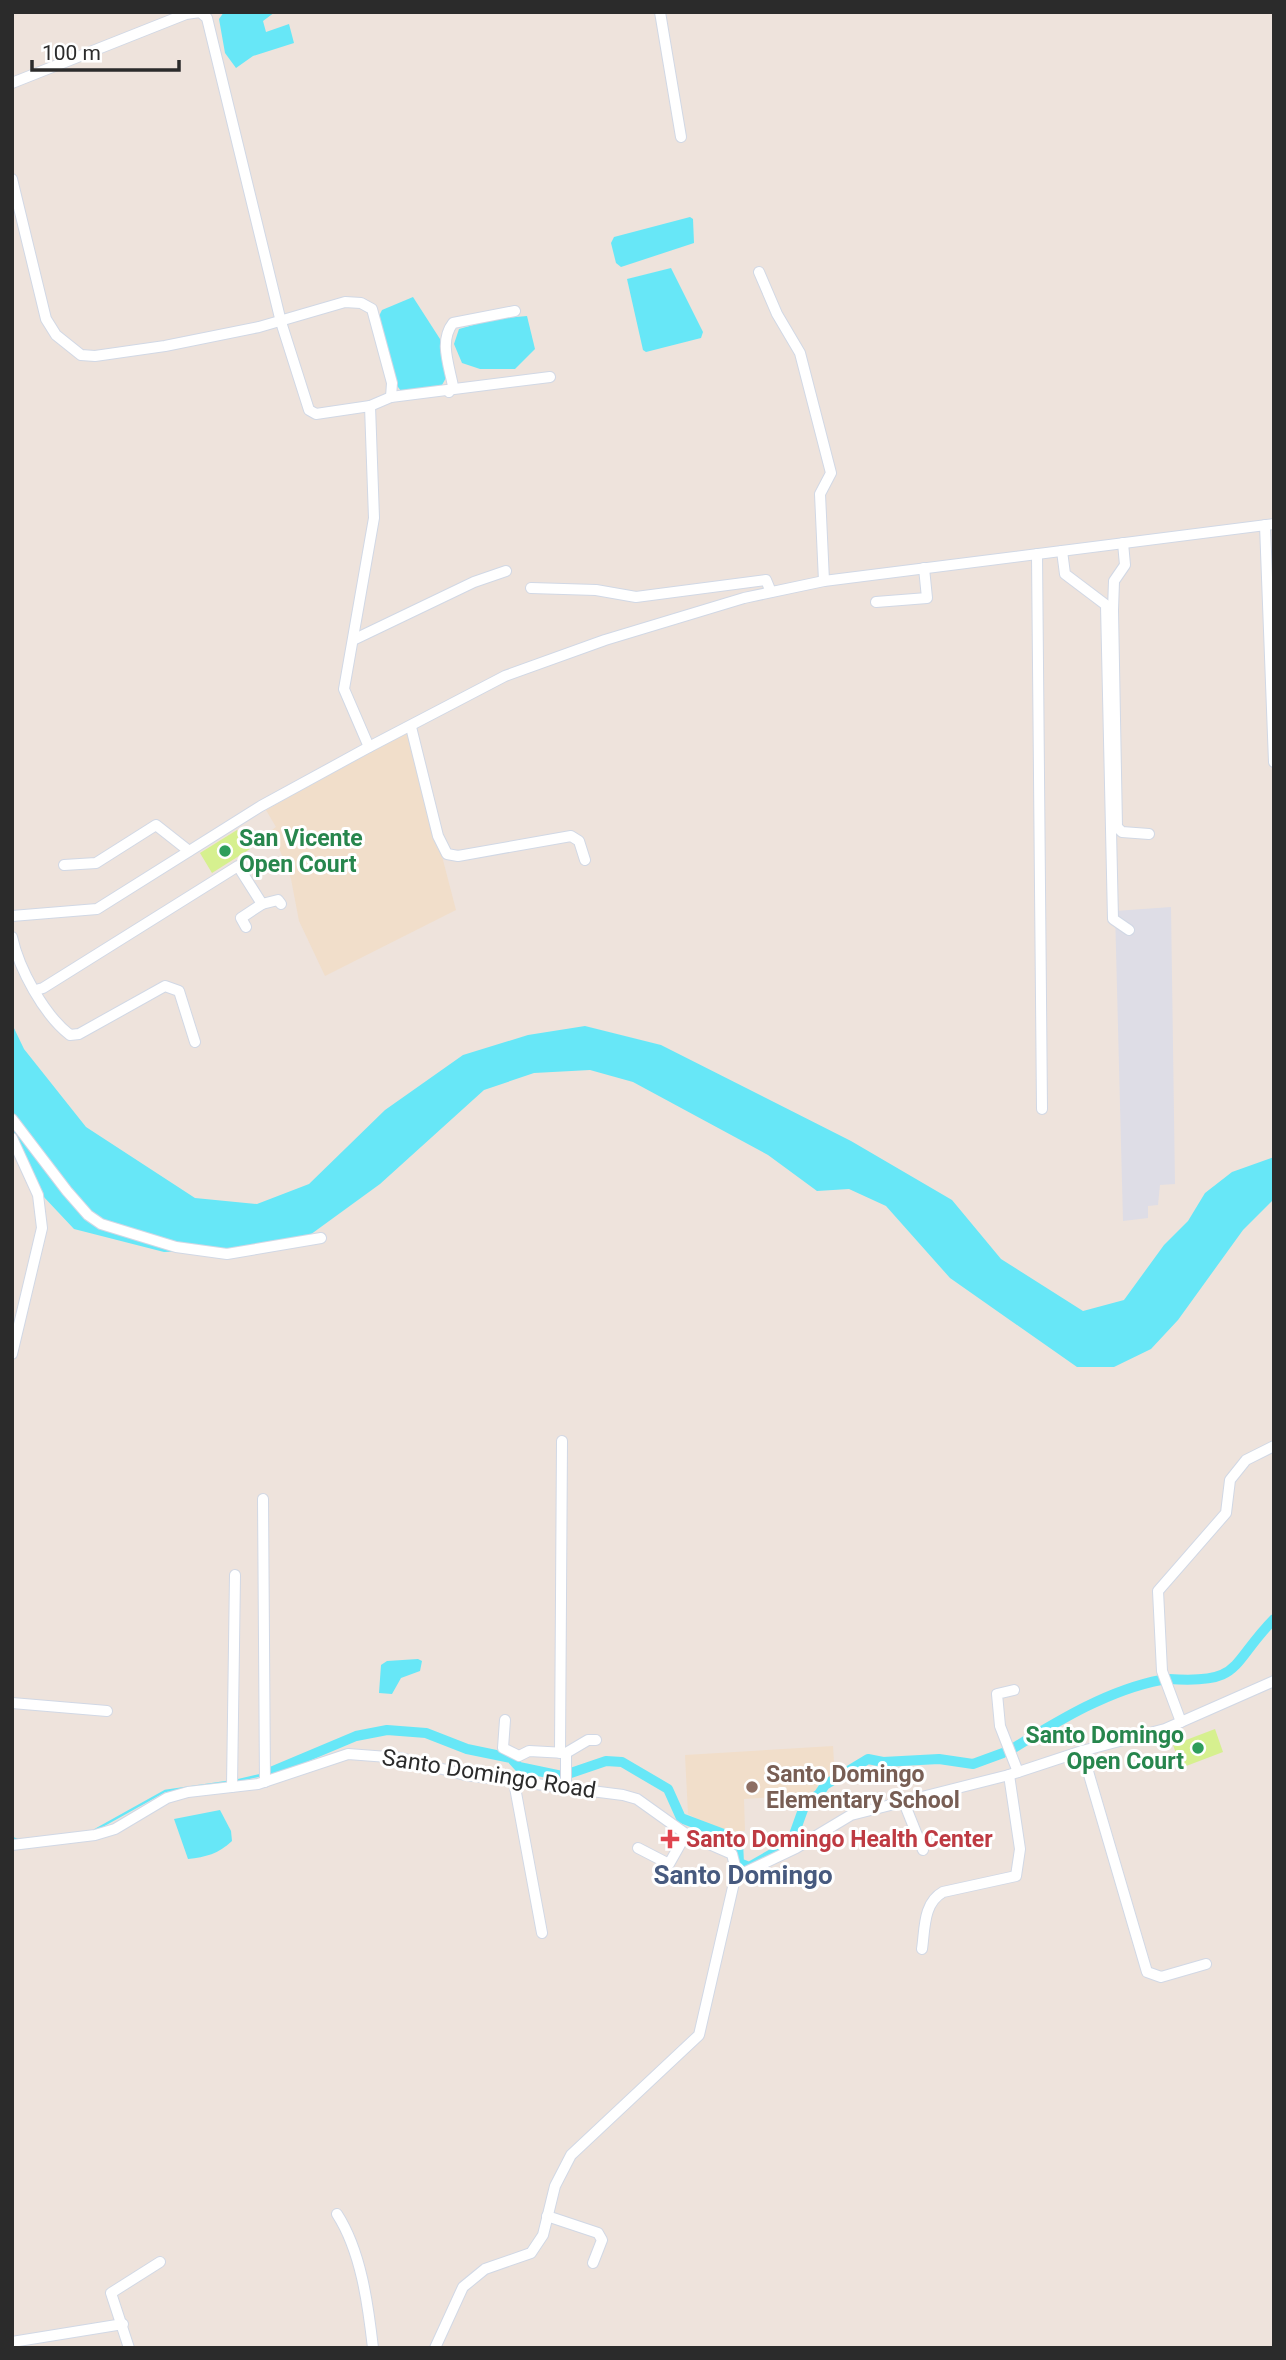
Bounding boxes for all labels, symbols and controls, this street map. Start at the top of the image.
scale bar [32,28,178,72]
text: 100 m [42,41,101,65]
place label: San Vicente Open Court [239,825,363,878]
marker: San Vicente Open Court [217,843,233,859]
place label: Santo Domingo Open Court [1026,1722,1184,1775]
marker: Santo Domingo Open Court [1190,1740,1206,1756]
street label: Santo Domingo Road [380,1744,598,1804]
place label: Santo Domingo Elementary School [766,1761,960,1814]
marker: Santo Domingo Elementary School [744,1779,760,1795]
place label: Santo Domingo Health Center [686,1826,993,1853]
marker: Santo Domingo Health Center [660,1829,680,1849]
district label: Santo Domingo [653,1860,833,1890]

